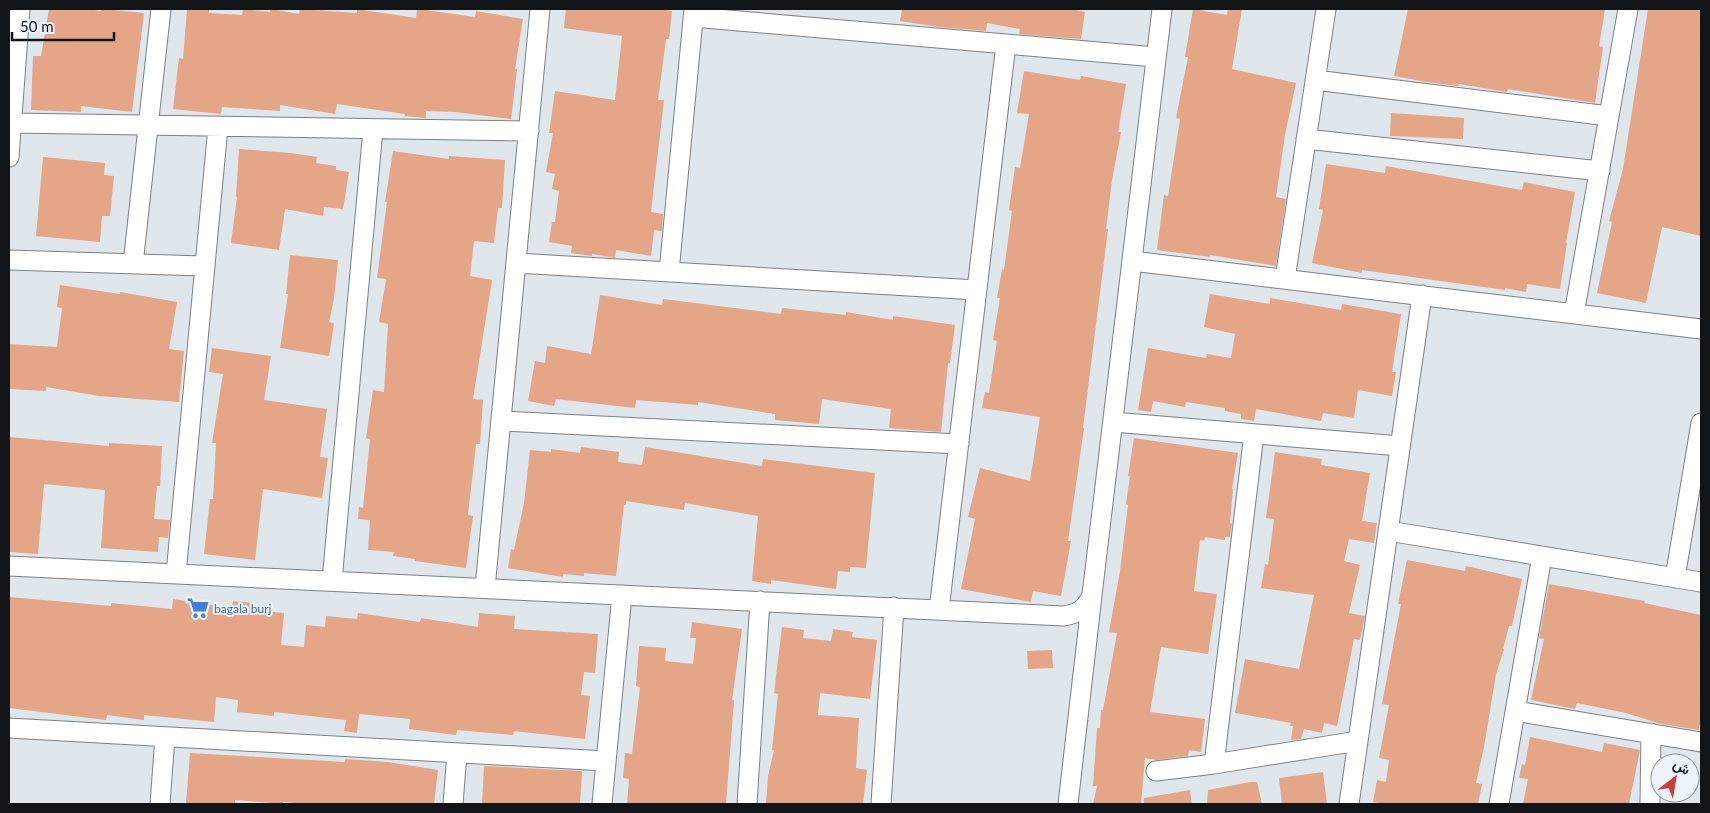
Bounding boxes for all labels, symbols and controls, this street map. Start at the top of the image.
scale bar [12,10,115,42]
text: 50 m [20,17,54,35]
supermarket icon: bagala burj [185,595,211,621]
place label: bagala burj [214,601,272,616]
north arrow [1650,753,1700,803]
text: ش [1670,755,1694,779]

